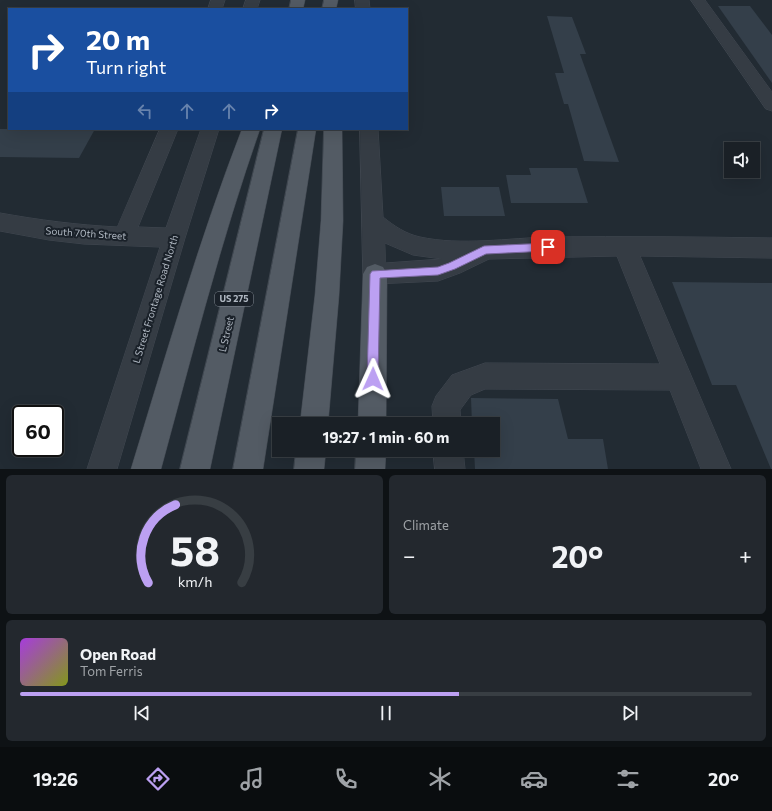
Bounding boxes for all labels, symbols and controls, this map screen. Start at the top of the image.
text: 20 m [86,22,150,56]
icon: right [20,24,72,76]
text: Turn right [86,56,166,78]
icon: left [134,100,156,122]
icon: ahead [176,100,198,122]
icon: ahead [218,100,240,122]
icon: right [260,100,282,122]
map controls [724,142,760,178]
button: sound [724,142,760,178]
street label: South 70th Street [45,224,127,242]
pin [531,230,565,264]
street label: L Street Frontage Road North [130,233,180,365]
icon: arrive [537,236,559,258]
road number: US 275 [215,292,253,306]
street label: L Street [216,315,236,353]
position arrow [352,358,394,400]
speed limit sign: 60 [12,405,64,457]
text: 19:27 · 1 min · 60 m [323,428,449,446]
text: Climate [403,517,449,533]
text: 58 [170,523,219,574]
text: 20° [551,537,603,574]
text: − [403,542,416,569]
text: + [739,542,752,569]
text: km/h [177,571,212,589]
text: Open Road [80,645,156,663]
text: Tom Ferris [80,663,143,679]
icon: previous [131,702,153,724]
icon: pause [375,702,397,724]
icon: next [619,702,641,724]
icon: directions [144,765,172,793]
icon: music [238,765,266,793]
icon: phone [332,765,360,793]
icon: climate [426,765,454,793]
icon: car [520,765,548,793]
icon: filters [614,765,642,793]
text: 19:26 [33,768,78,790]
text: 20° [708,768,739,790]

